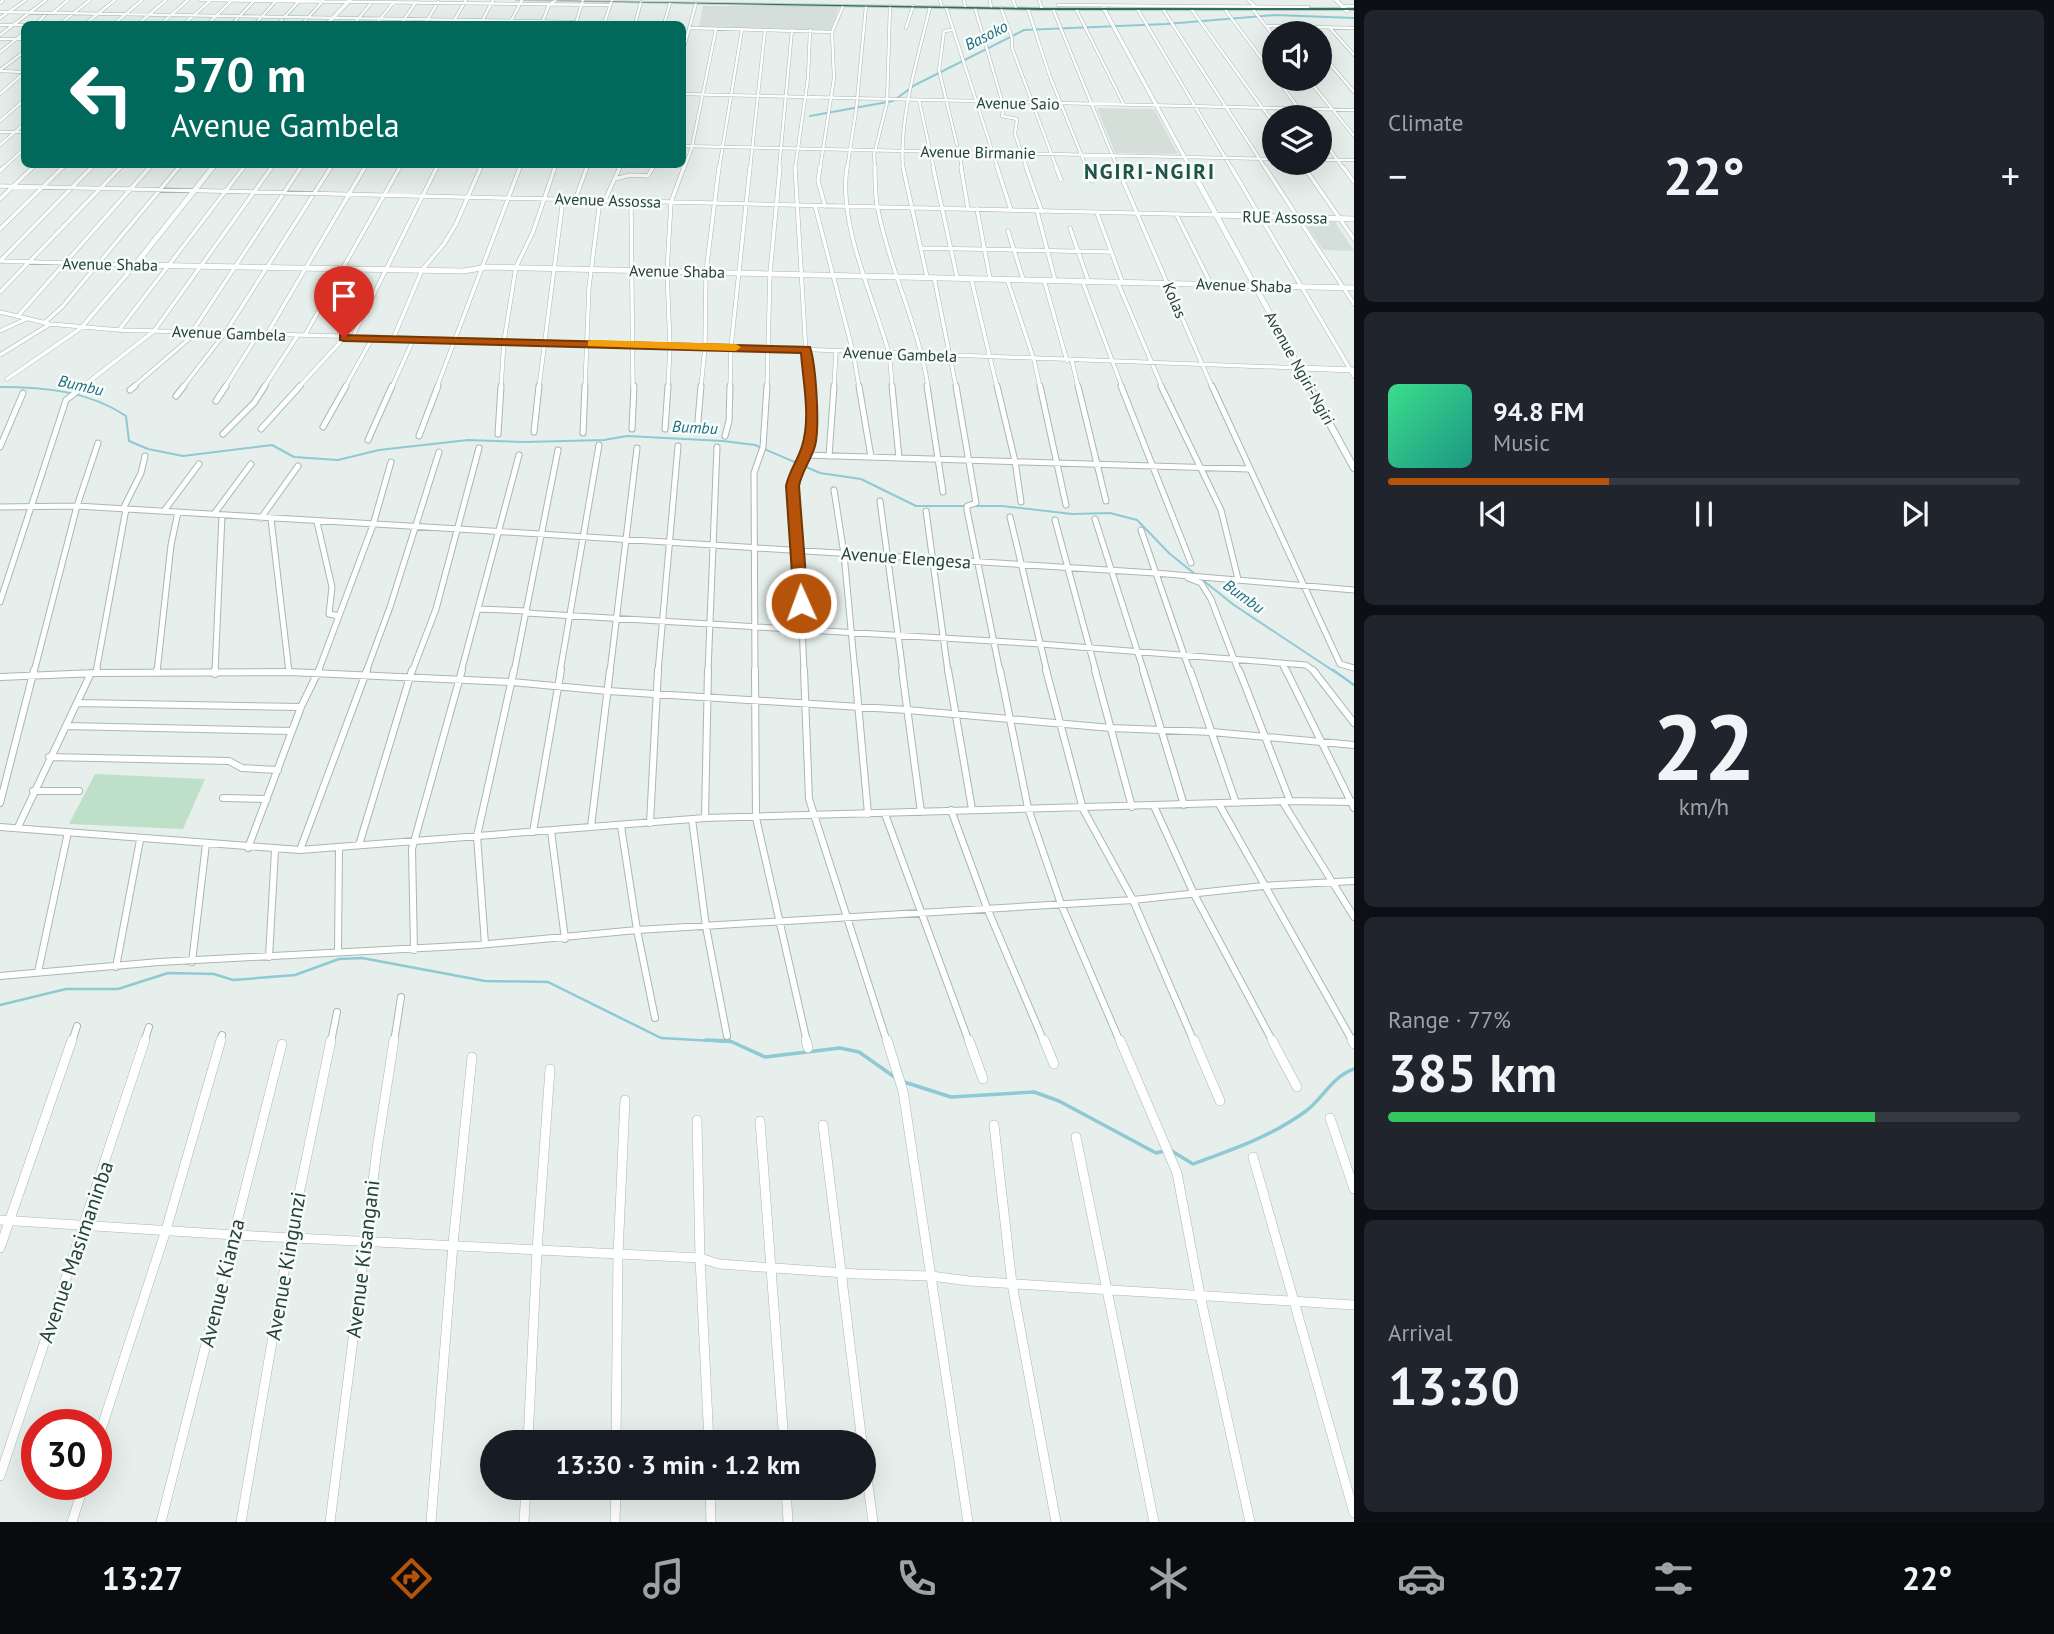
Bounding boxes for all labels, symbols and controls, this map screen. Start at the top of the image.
water label: Basoko [961,16,1011,54]
map controls [1262,21,1332,175]
button: sound [1262,21,1332,91]
text: 570 m [171,42,306,106]
icon: left [56,49,147,140]
street label: Avenue Saio [976,92,1060,114]
text: Avenue Gambela [171,104,400,146]
button: layers [1262,105,1332,175]
text: Climate [1388,108,1463,137]
street label: Avenue Birmanie [920,141,1036,163]
text: 22° [1663,142,1745,209]
text: − [1388,151,1407,200]
text: + [2001,151,2020,200]
district label: NGIRI-NGIRI [1084,158,1216,185]
street label: Avenue Assossa [554,188,662,212]
street label: RUE Assossa [1242,206,1328,228]
street label: Avenue Shaba [62,253,158,275]
street label: Avenue Shaba [629,260,725,282]
pin [314,266,374,338]
street label: Avenue Shaba [1196,273,1292,297]
icon: arrive [325,277,363,315]
street label: Kolas [1159,279,1192,321]
street label: Avenue Ngiri-Ngiri [1261,308,1339,428]
street label: Avenue Gambela [172,321,286,345]
street label: Avenue Gambela [843,342,957,366]
water label: Bumbu [56,370,106,400]
text: 94.8 FM [1493,395,1584,428]
water label: Bumbu [672,416,718,438]
text: Music [1493,428,1550,457]
icon: previous [1474,495,1512,533]
icon: pause [1685,495,1723,533]
icon: next [1896,495,1934,533]
street label: Avenue Elengesa [840,541,972,574]
position arrow [764,566,838,640]
water label: Bumbu [1220,574,1268,618]
text: 22 [1652,687,1756,805]
text: km/h [1679,792,1729,821]
text: Range · 77% [1388,1005,1511,1034]
text: 385 km [1388,1039,1557,1106]
street label: Avenue Masimaninba [32,1157,119,1346]
street label: Avenue Kisangani [339,1178,386,1340]
street label: Avenue Kingunzi [259,1190,312,1342]
street label: Avenue Kianza [193,1216,251,1350]
text: Arrival [1388,1318,1452,1347]
text: 13:30 [1388,1352,1520,1419]
speed limit sign: 30 [21,1409,112,1500]
text: 13:30 · 3 min · 1.2 km [556,1448,801,1481]
icon: directions [387,1554,436,1603]
icon: music [639,1554,688,1603]
icon: phone [892,1554,941,1603]
icon: climate [1144,1554,1193,1603]
icon: car [1397,1554,1446,1603]
icon: filters [1649,1554,1698,1603]
text: 13:27 [102,1557,183,1599]
text: 22° [1902,1557,1952,1599]

